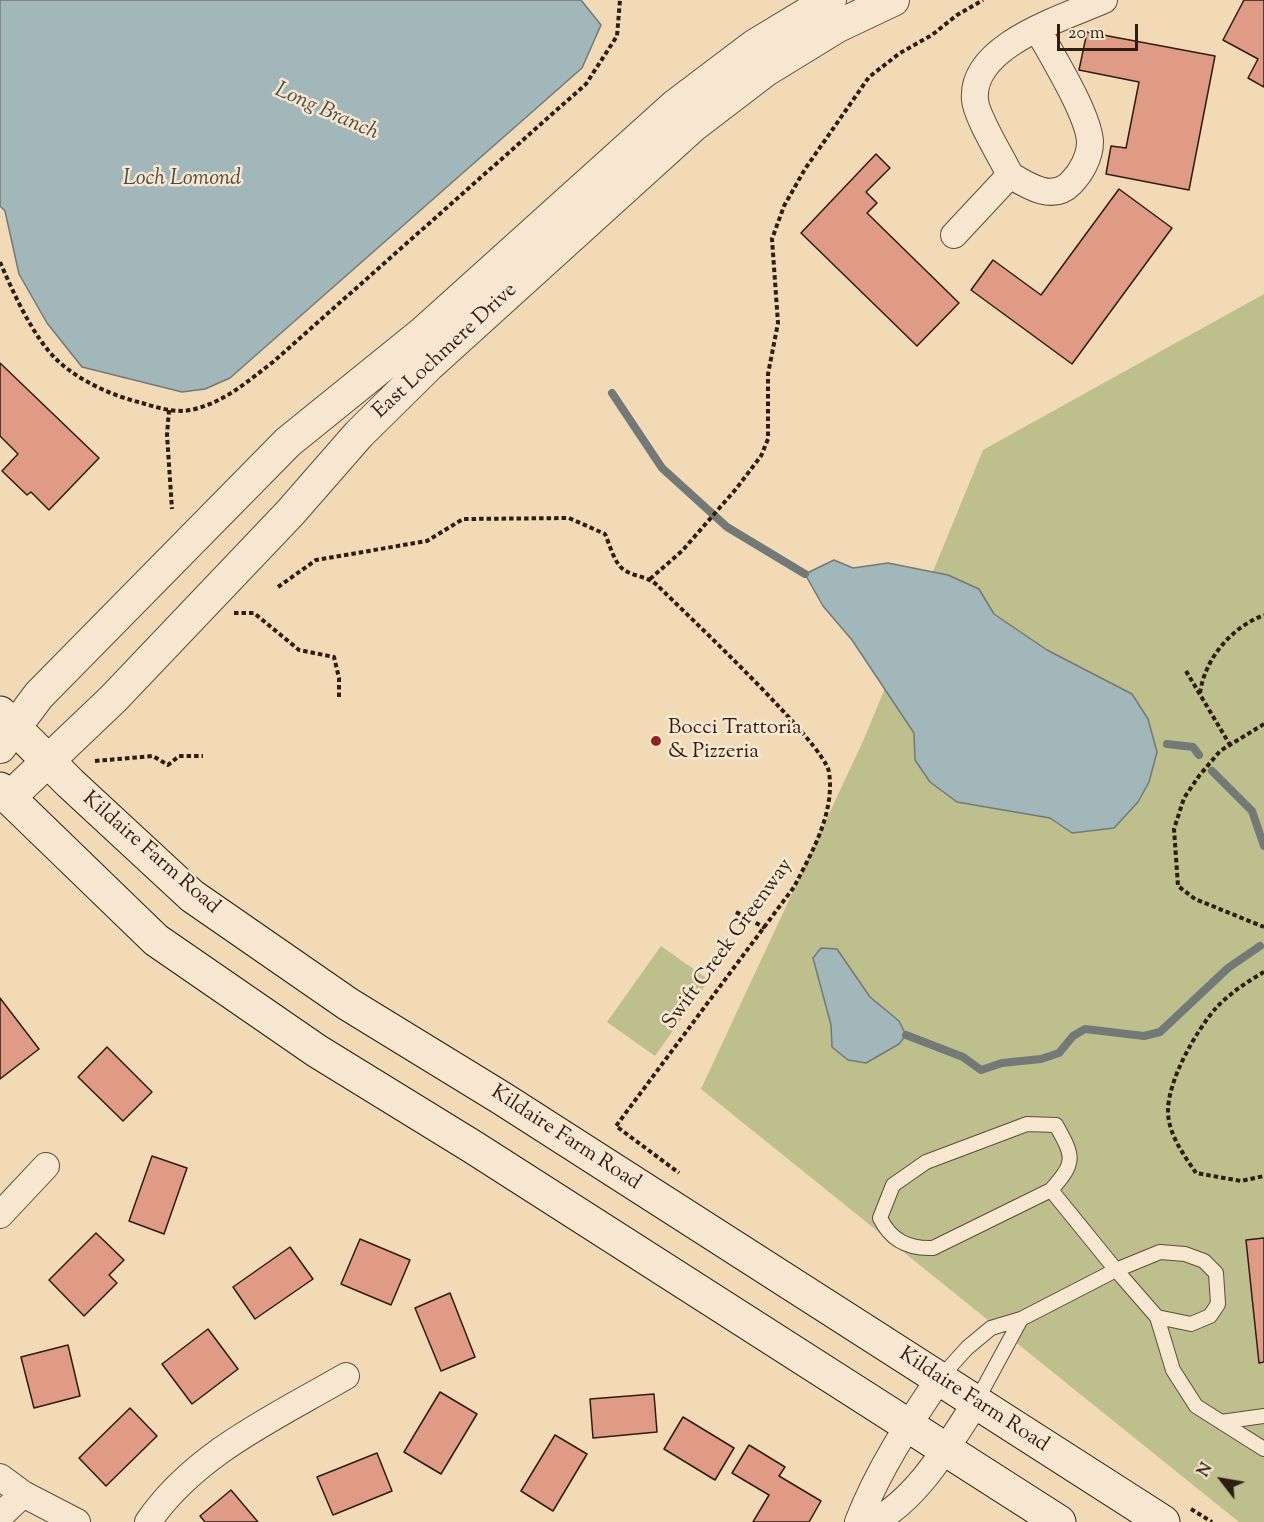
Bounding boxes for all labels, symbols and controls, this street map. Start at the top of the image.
scale bar [1060,12,1141,50]
text: 20 m [1068,21,1105,47]
water label: Long Branch [270,78,382,148]
water label: Loch Lomond [123,167,241,193]
street label: East Lochmere Drive [369,279,523,425]
place label: Bocci Trattoria & Pizzeria [668,716,802,766]
marker: Bocci Trattoria & Pizzeria [649,734,663,748]
street label: Kildaire Farm Road [76,787,224,921]
street label: Swift Creek Greenway [659,855,799,1035]
street label: Kildaire Farm Road [485,1081,645,1197]
street label: Kildaire Farm Road [893,1343,1053,1459]
north arrow [1192,1450,1252,1510]
text: N [1193,1459,1219,1482]

